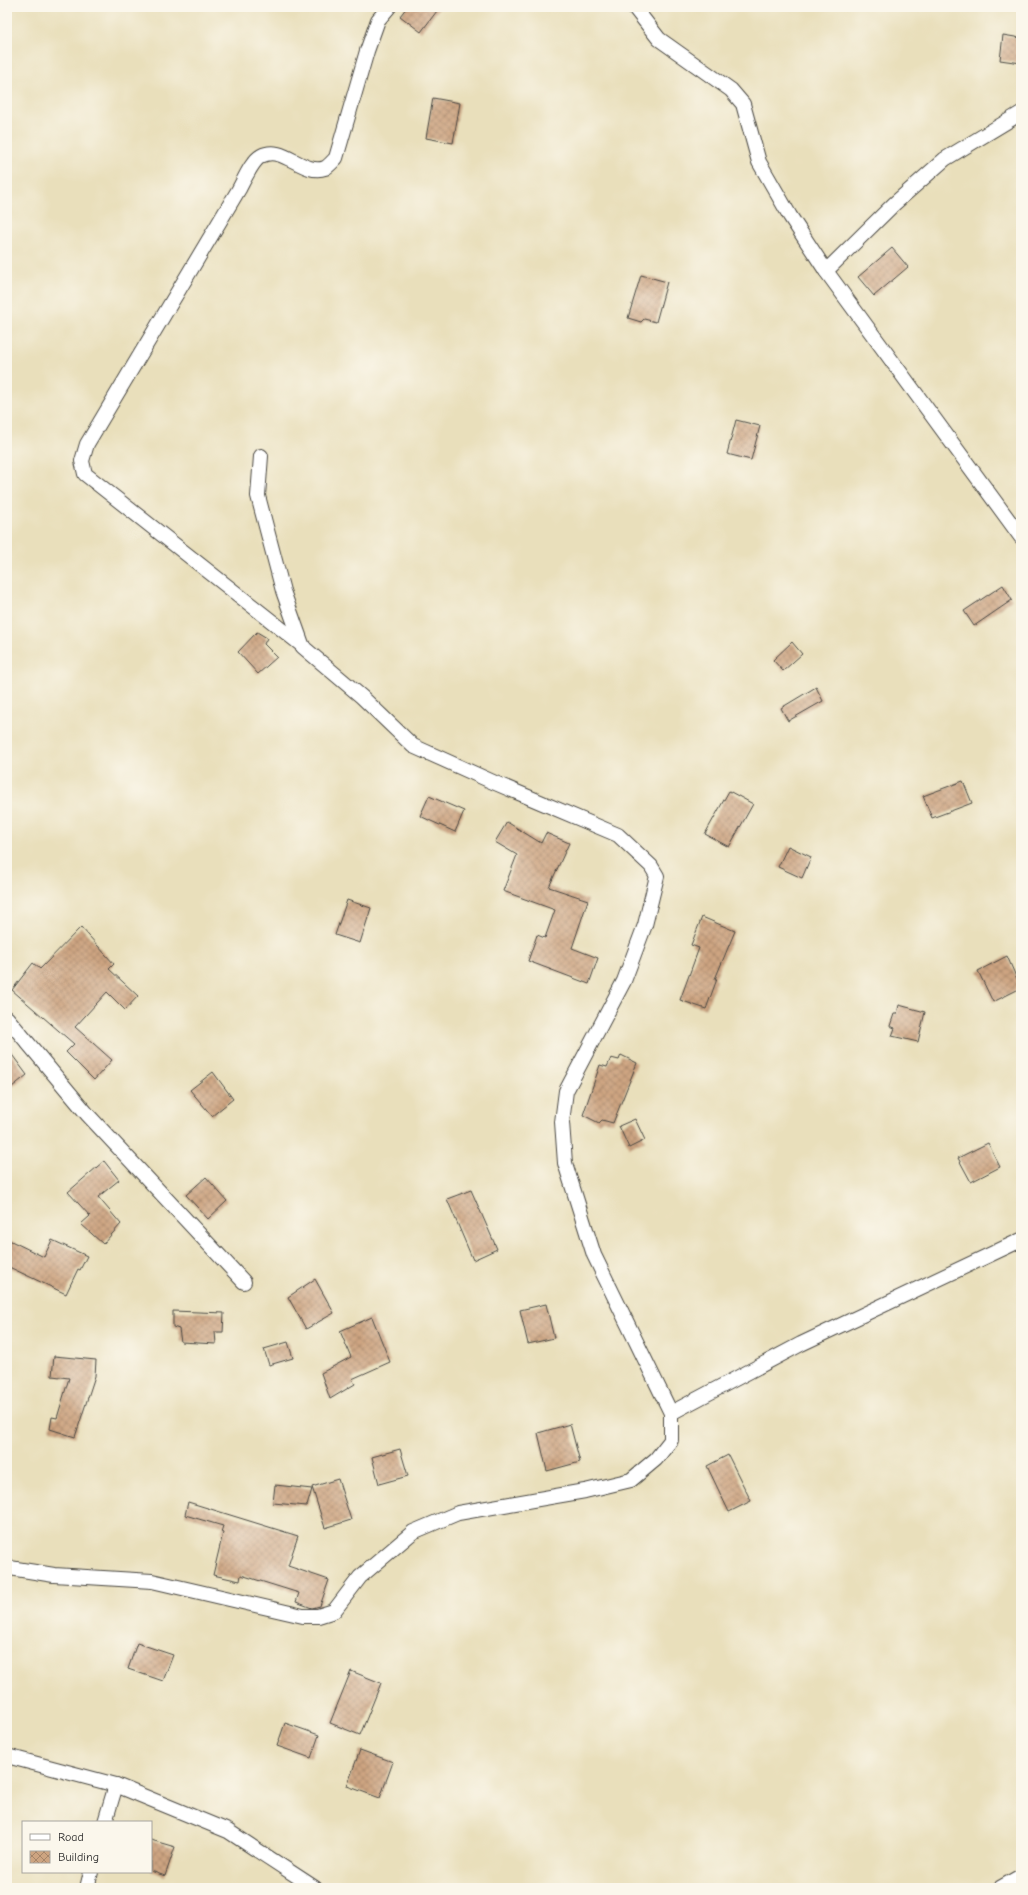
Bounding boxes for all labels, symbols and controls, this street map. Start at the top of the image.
legend [22,1821,152,1873]
text: Road [58,1830,84,1844]
text: Building [58,1850,99,1864]

